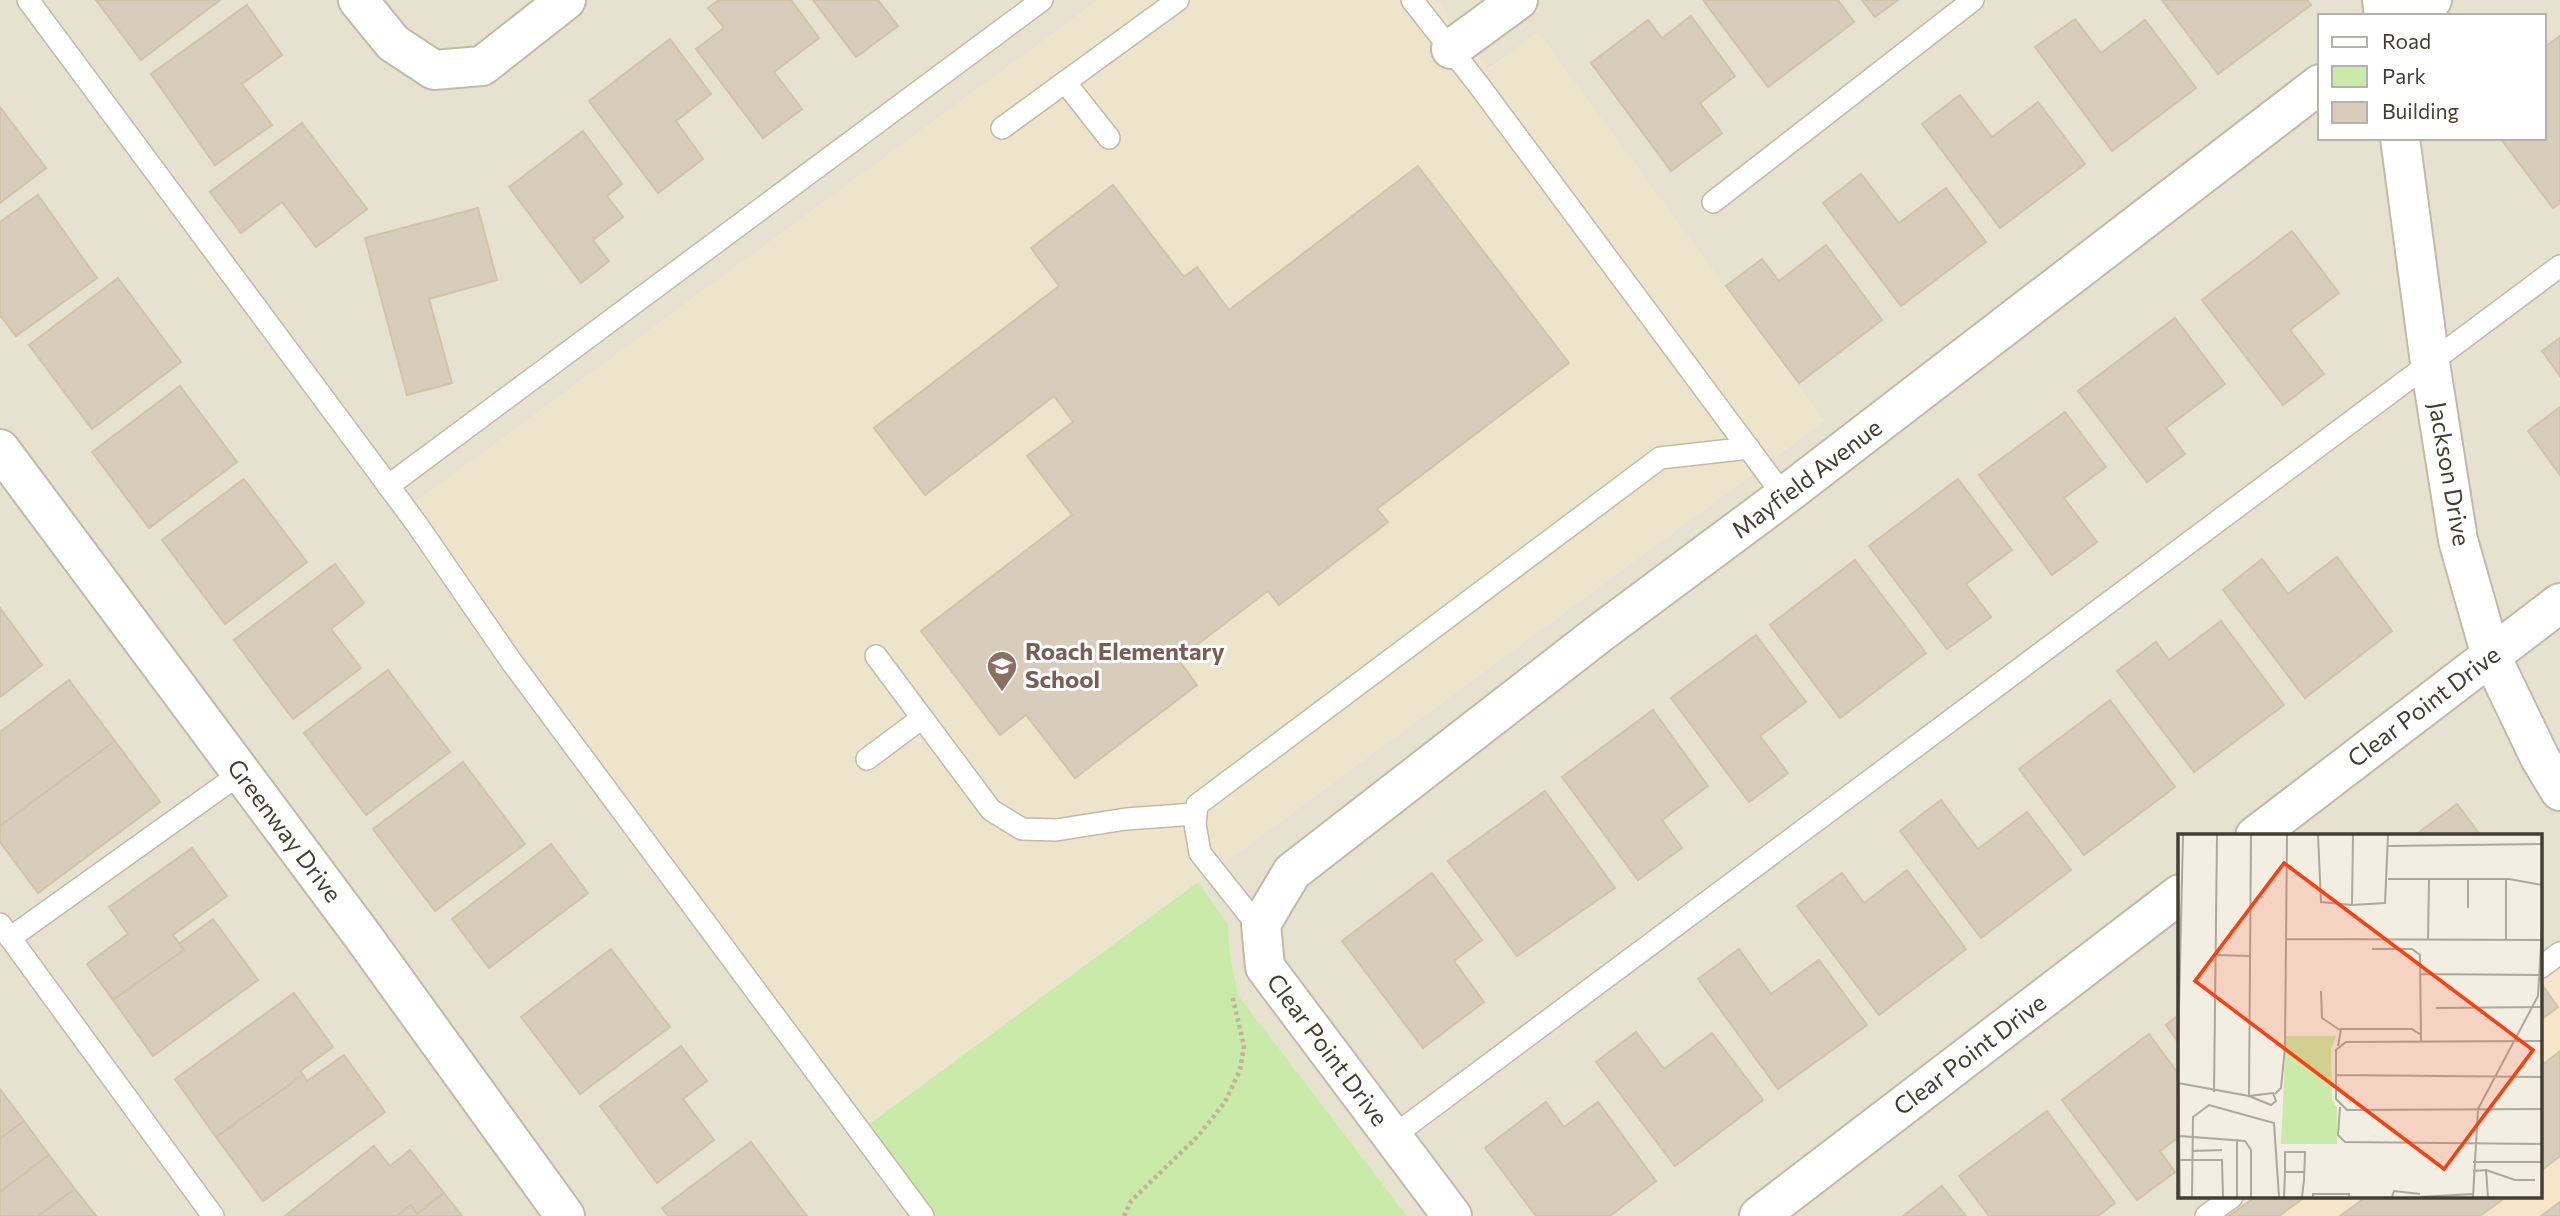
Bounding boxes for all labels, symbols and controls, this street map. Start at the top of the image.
legend [2318,14,2546,140]
text: Road [2382,28,2431,53]
text: Park [2382,63,2426,88]
text: Building [2382,98,2459,123]
street label: Jackson Drive [2424,399,2477,548]
street label: Mayfield Avenue [1725,412,1887,544]
place label: Roach Elementary School [1025,636,1225,693]
street label: Clear Point Drive [2341,639,2505,773]
school or university icon: Roach Elementary School [985,649,1019,693]
street label: Greenway Drive [222,753,348,907]
inset map [2178,834,2542,1198]
street label: Clear Point Drive [1261,967,1395,1131]
street label: Clear Point Drive [1887,987,2051,1121]

